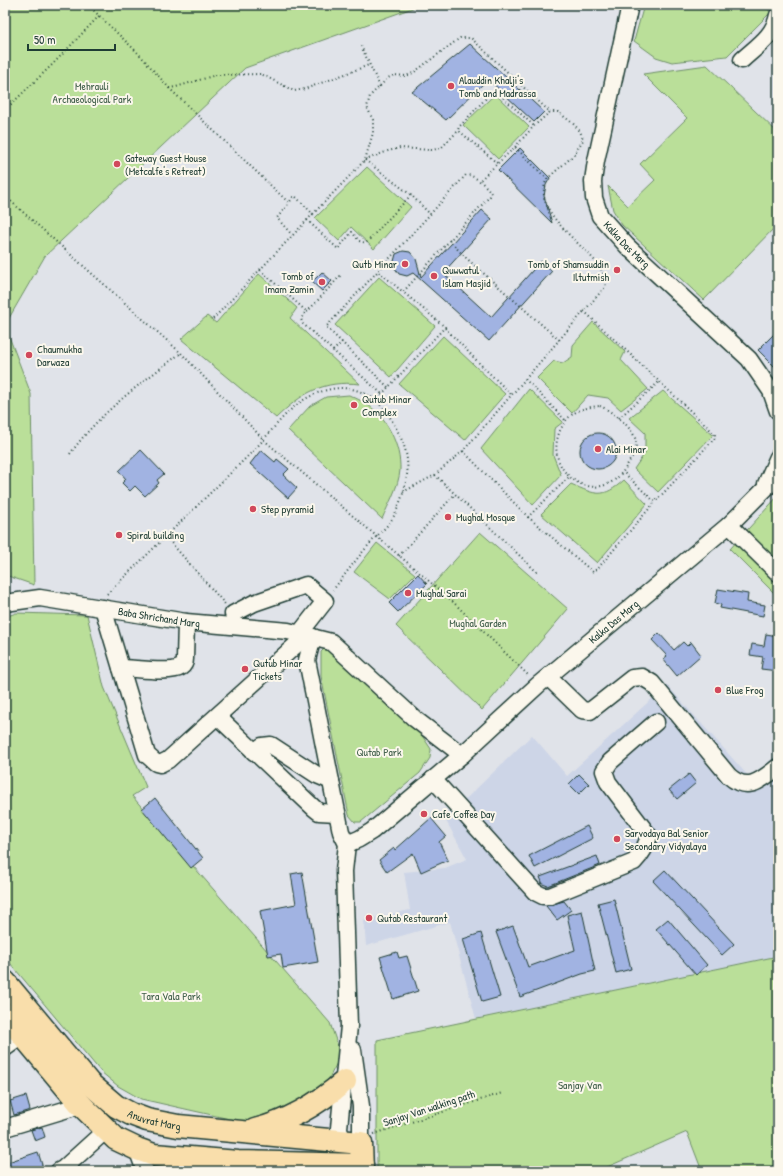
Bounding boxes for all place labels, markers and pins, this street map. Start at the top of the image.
place label: Alauddin Khalji's Tomb and Madrassa [459,73,536,100]
marker: Alauddin Khalji's Tomb and Madrassa [446,81,456,91]
place label: Gateway Guest House (Metcalfe's Retreat) [125,151,207,178]
marker: Gateway Guest House (Metcalfe's Retreat) [112,159,122,169]
place label: Qutb Minar [352,257,398,271]
place label: Tomb of Shamsuddin Iltutmish [528,257,609,284]
marker: Qutb Minar [400,259,410,269]
place label: Quwwatul Islam Masjid [442,263,491,290]
marker: Tomb of Shamsuddin Iltutmish [612,265,622,275]
place label: Tomb of Imam Zamin [265,269,314,296]
marker: Quwwatul Islam Masjid [429,271,439,281]
marker: Tomb of Imam Zamin [317,277,327,287]
place label: Chaumukha Darwaza [37,342,82,369]
marker: Chaumukha Darwaza [24,350,34,360]
place label: Qutub Minar Complex [362,392,412,419]
marker: Qutub Minar Complex [349,400,359,410]
place label: Alai Minar [606,442,647,456]
marker: Alai Minar [593,444,603,454]
place label: Step pyramid [261,502,314,516]
marker: Step pyramid [248,504,258,514]
place label: Mughal Mosque [456,510,516,524]
marker: Mughal Mosque [443,512,453,522]
place label: Spiral building [127,528,184,542]
marker: Spiral building [114,530,124,540]
place label: Mughal Sarai [416,586,467,600]
marker: Mughal Sarai [403,588,413,598]
place label: Qutub Minar Tickets [253,656,303,683]
marker: Qutub Minar Tickets [240,664,250,674]
place label: Blue Frog [726,683,764,697]
marker: Blue Frog [713,685,723,695]
place label: Cafe Coffee Day [432,807,495,821]
marker: Cafe Coffee Day [419,809,429,819]
place label: Sarvodaya Bal Senior Secondary Vidyalaya [625,826,709,853]
marker: Sarvodaya Bal Senior Secondary Vidyalaya [612,834,622,844]
place label: Qutab Restaurant [377,911,447,925]
marker: Qutab Restaurant [364,913,374,923]

